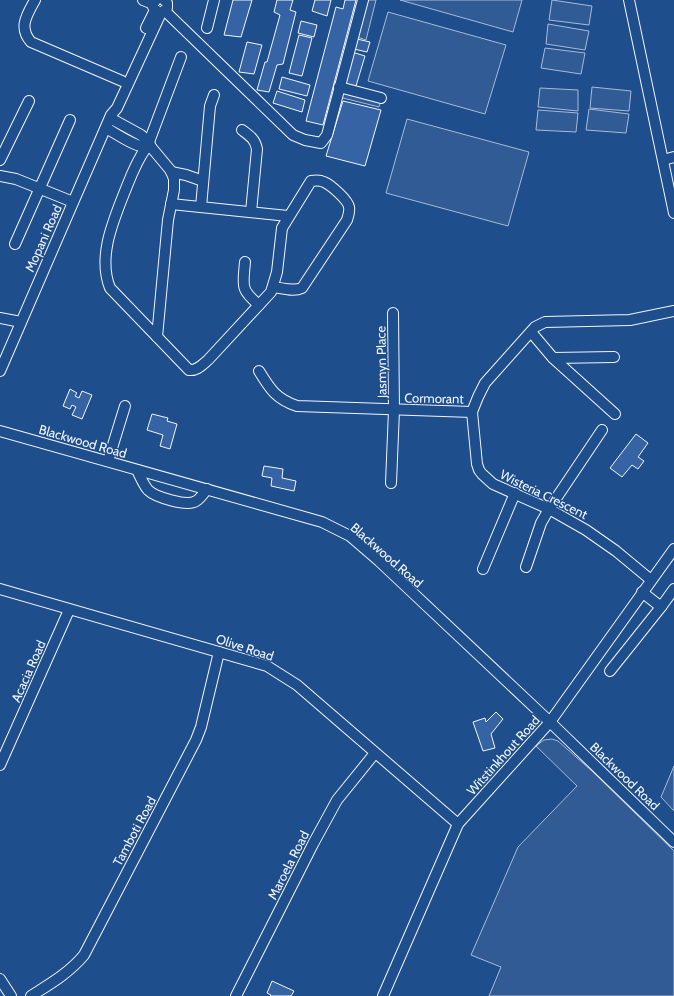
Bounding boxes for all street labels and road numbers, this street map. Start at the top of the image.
street label: Mopani Road [21,202,65,274]
street label: Jasmyn Place [372,326,390,399]
street label: Cormorant [404,389,464,407]
street label: Blackwood Road [37,421,129,461]
street label: Wisteria Crescent [498,466,591,522]
street label: Blackwood Road [348,519,426,591]
street label: Olive Road [214,630,276,664]
street label: Acacia Road [7,638,49,704]
street label: Witstinkhout Road [463,712,543,798]
street label: Blackwood Road [587,739,663,813]
street label: Tamboti Road [109,794,159,868]
street label: Maroela Road [264,828,312,902]

